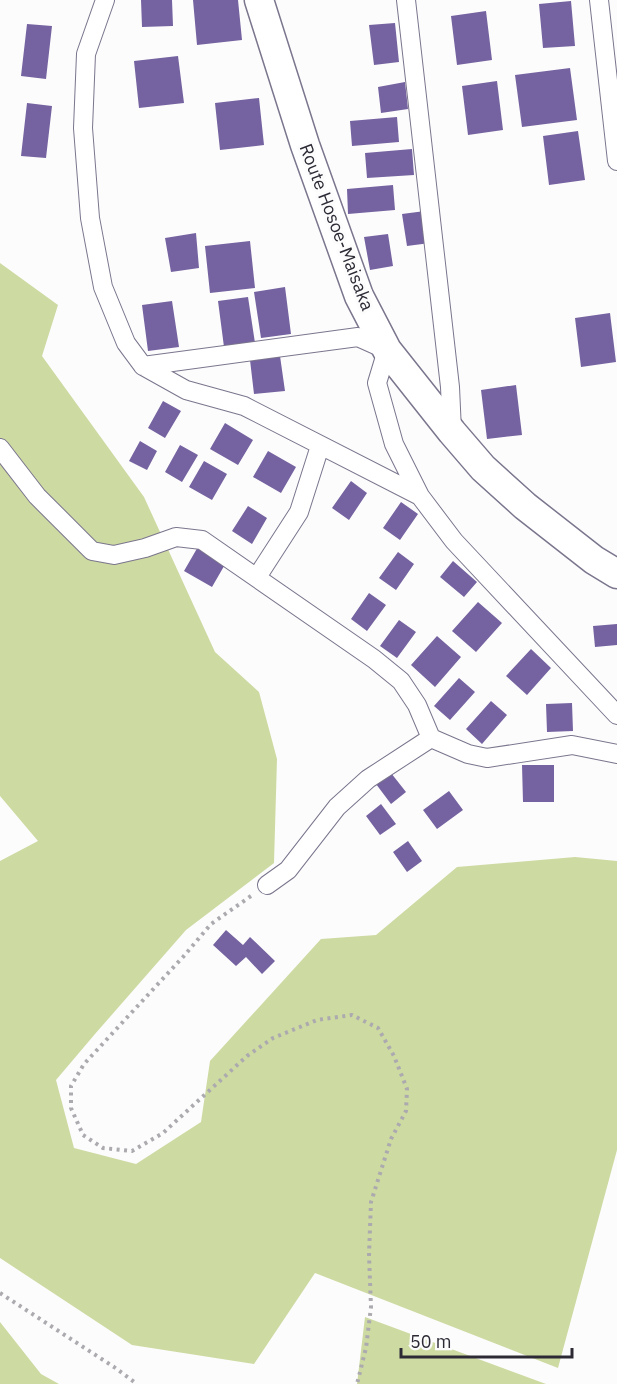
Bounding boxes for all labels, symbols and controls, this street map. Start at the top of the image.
street label: Route Hosoe-Maisaka [295,140,380,314]
scale bar [401,1321,572,1359]
text: 50 m [410,1330,452,1353]

